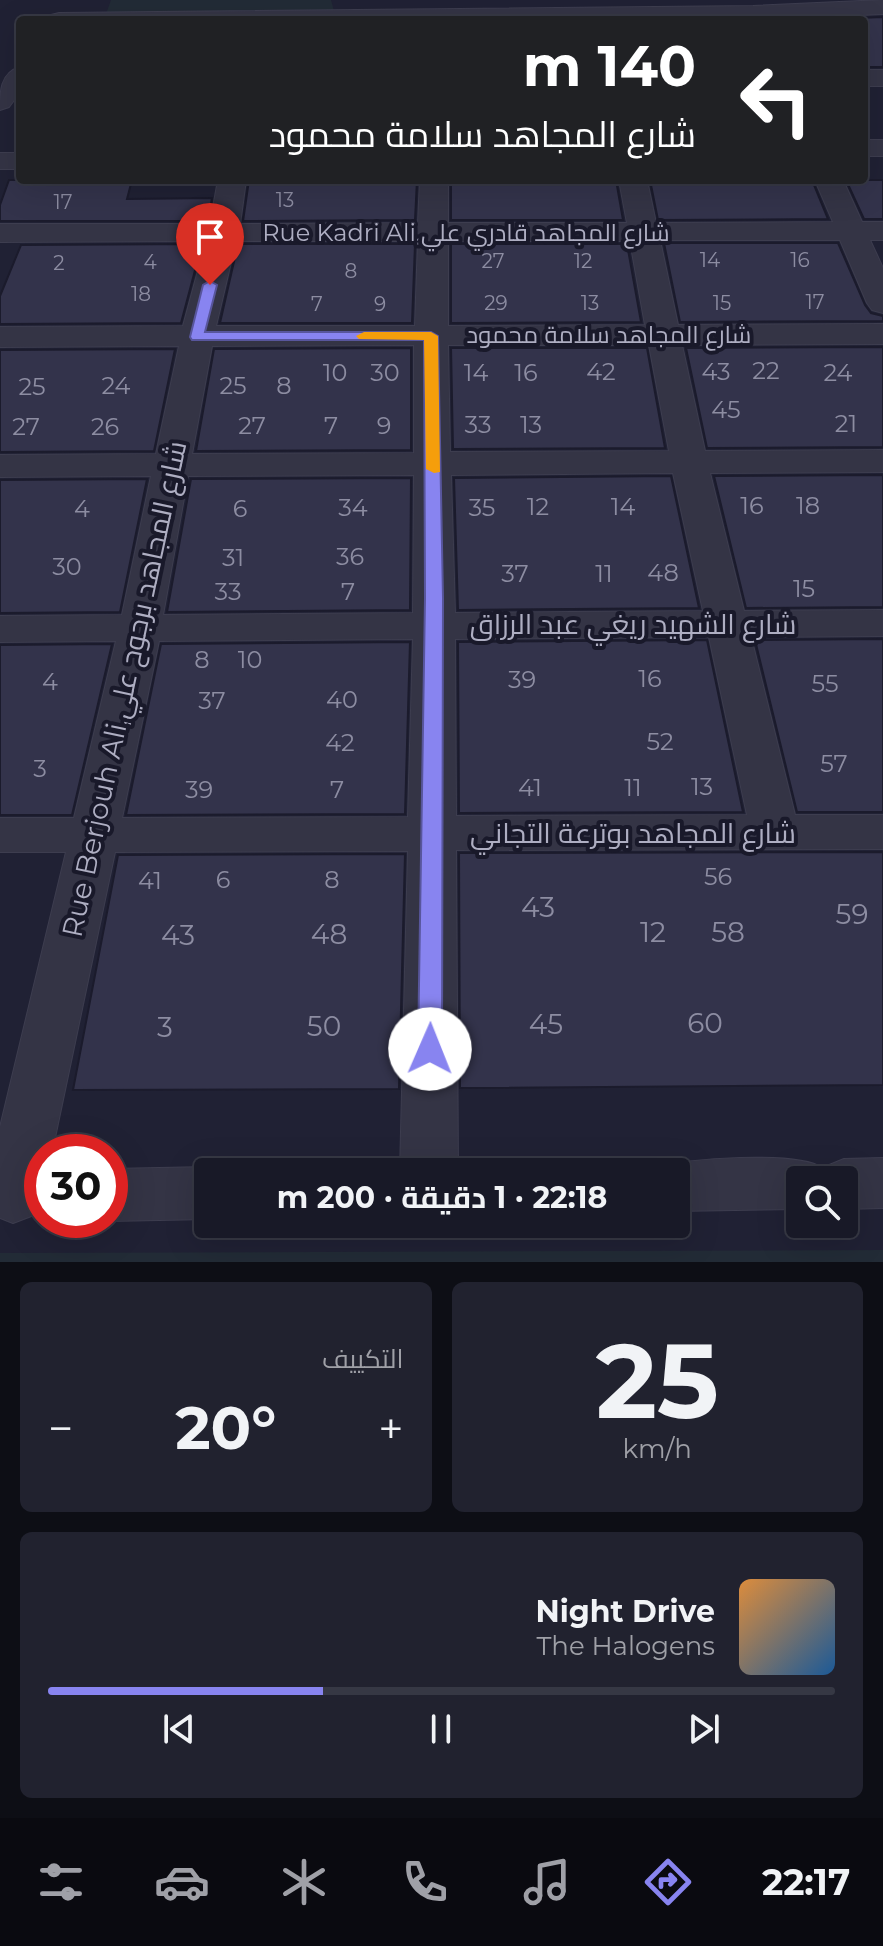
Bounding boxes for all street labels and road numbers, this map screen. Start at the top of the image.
street label: Rue Kadri Ali,شارع المجاهد قادري علي [262,218,670,252]
street label: شارع المجاهد سلامة محمود [467,320,751,351]
street label: Rue Berjouh Ali,شارع المجاهد برجوح علي [55,438,198,941]
street label: شارع الشهيد ريغي عبد الرزاق [470,607,796,646]
street label: شارع المجاهد بوترعة التجاني [470,816,796,855]

